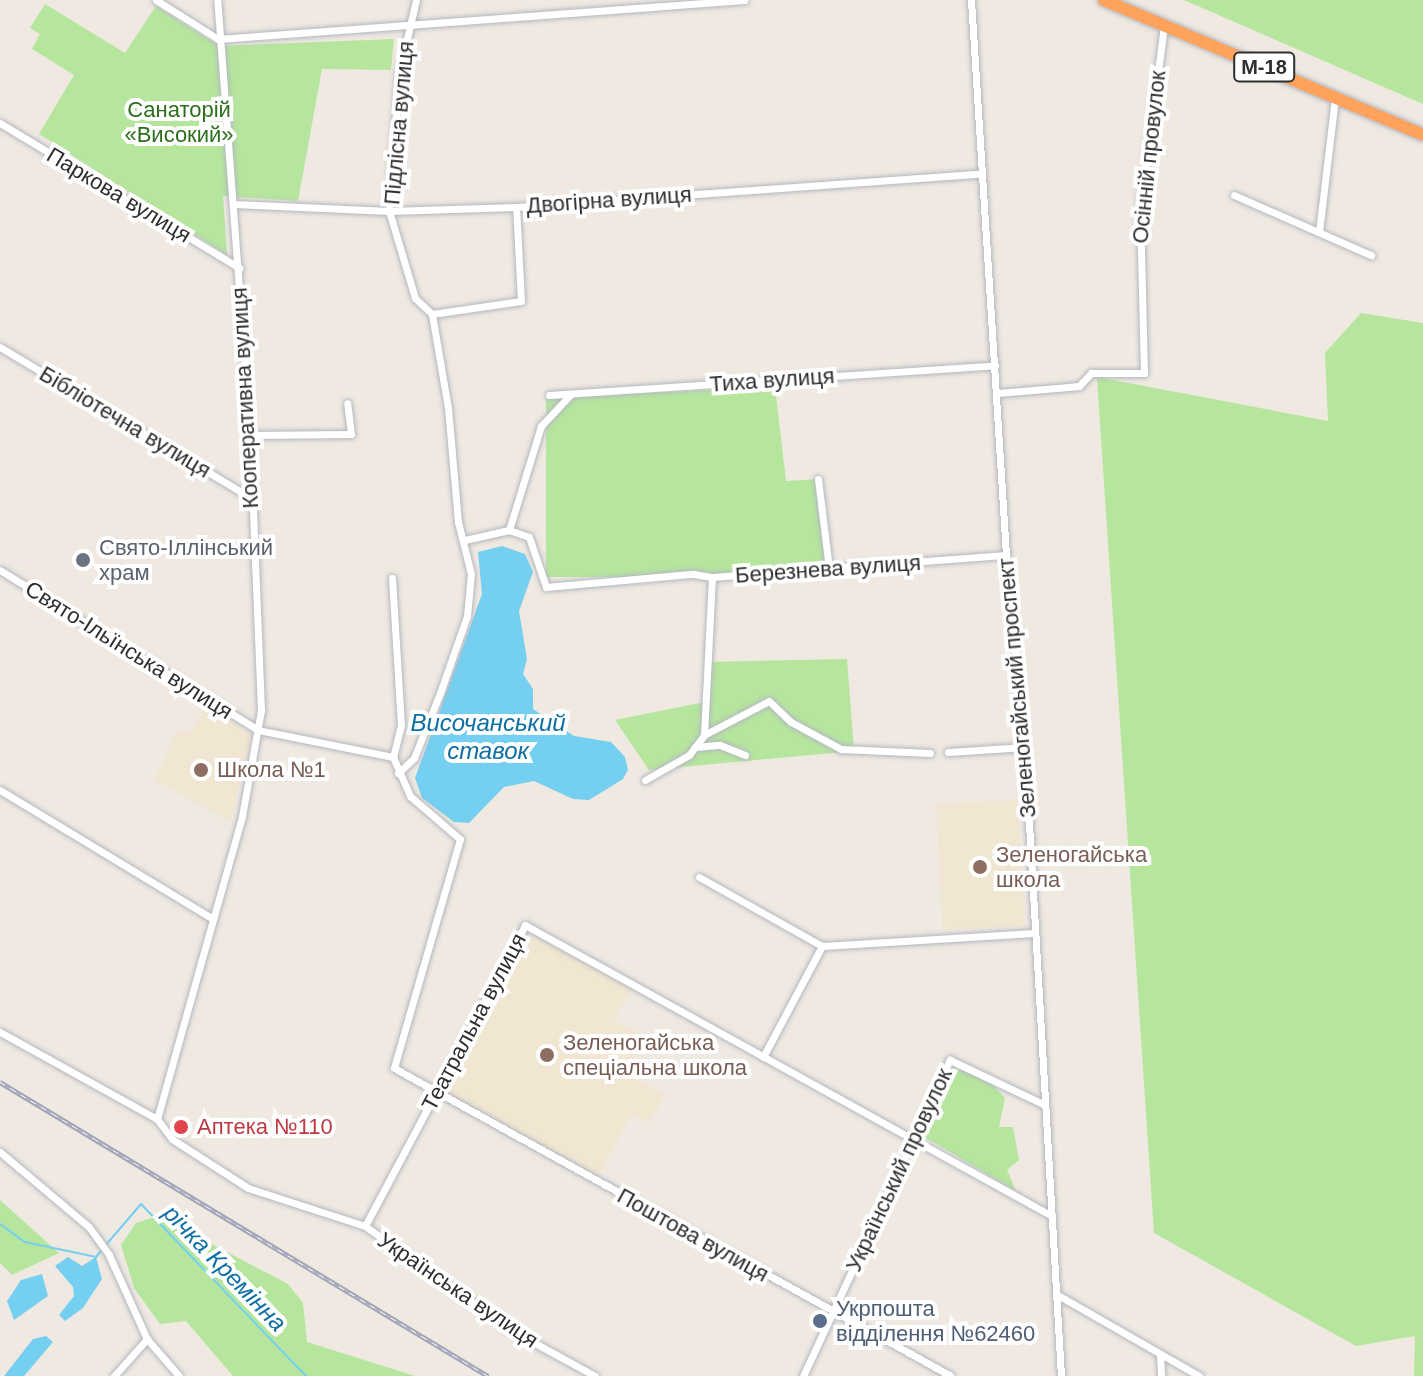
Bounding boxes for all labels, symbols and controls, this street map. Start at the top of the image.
street label: Підлісна вулиця [379,40,419,206]
road number: М-18 [1232,51,1296,83]
street label: Осінній провулок [1127,69,1171,245]
park label: Санаторій «Високий» [124,96,234,148]
street label: Паркова вулиця [42,142,196,248]
street label: Двогірна вулиця [525,181,693,219]
street label: Кооперативна вулиця [226,287,264,509]
street label: Бібліотечна вулиця [35,360,215,484]
street label: Тиха вулиця [709,362,835,398]
place label: Свято-Іллінський храм [99,534,273,586]
street label: Березнева вулиця [734,549,922,589]
marker: Свято-Іллінський храм [74,551,92,569]
street label: Зеленогайський проспект [992,557,1042,819]
street label: Свято-Ільїнська вулиця [20,575,238,725]
water label: Височанський ставок [410,709,566,765]
place label: Школа №1 [217,757,326,783]
marker: Школа №1 [192,761,210,779]
place label: Зеленогайська школа [996,841,1147,892]
marker: Зеленогайська школа [971,858,989,876]
street label: Театральна вулиця [416,929,532,1115]
place label: Зеленогайська спеціальна школа [563,1029,747,1080]
marker: Зеленогайська спеціальна школа [538,1046,556,1064]
street label: Український провулок [840,1064,958,1276]
place label: Аптека №110 [197,1114,333,1140]
marker: Аптека №110 [172,1118,190,1136]
street label: Поштова вулиця [613,1183,773,1287]
water label: річка Кремінна [157,1199,293,1337]
street label: Українська вулиця [373,1227,543,1353]
place label: Укрпошта відділення №62460 [836,1295,1035,1346]
marker: Укрпошта відділення №62460 [811,1312,829,1330]

